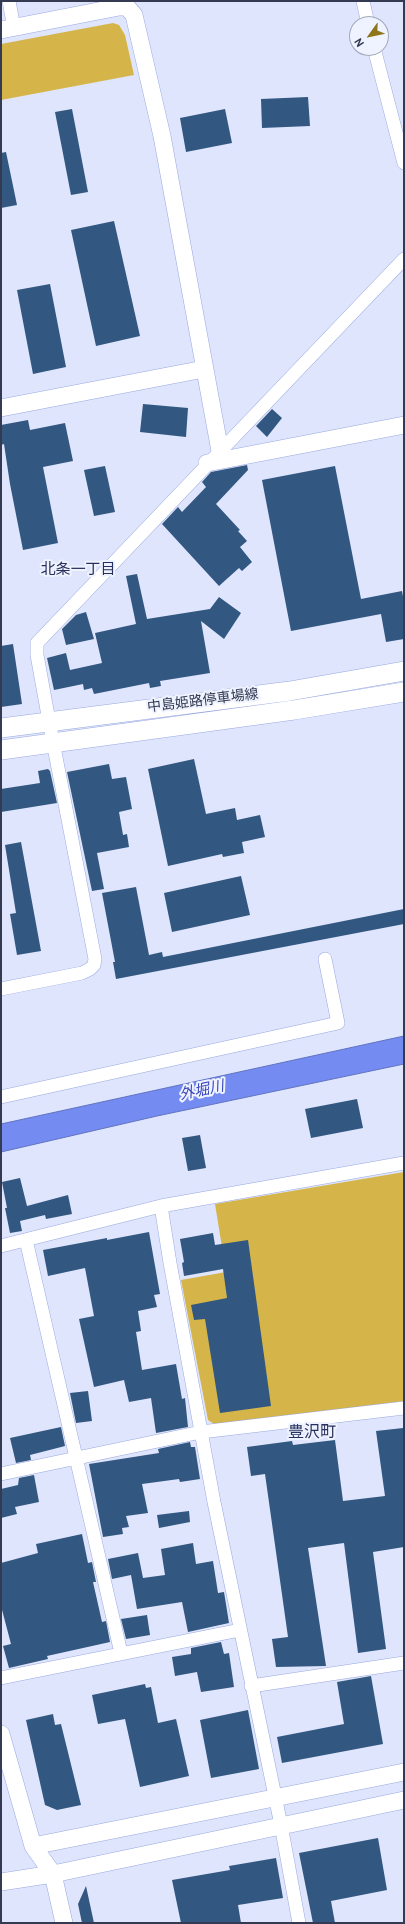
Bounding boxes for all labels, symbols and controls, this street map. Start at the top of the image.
north arrow [349,16,389,56]
text: N [352,35,368,49]
district label: 北条一丁目 [41,562,115,580]
street label: 中島姫路停車場線 [146,687,260,717]
water label: 外堀川 [178,1079,226,1105]
district label: 豊沢町 [288,1424,336,1444]

